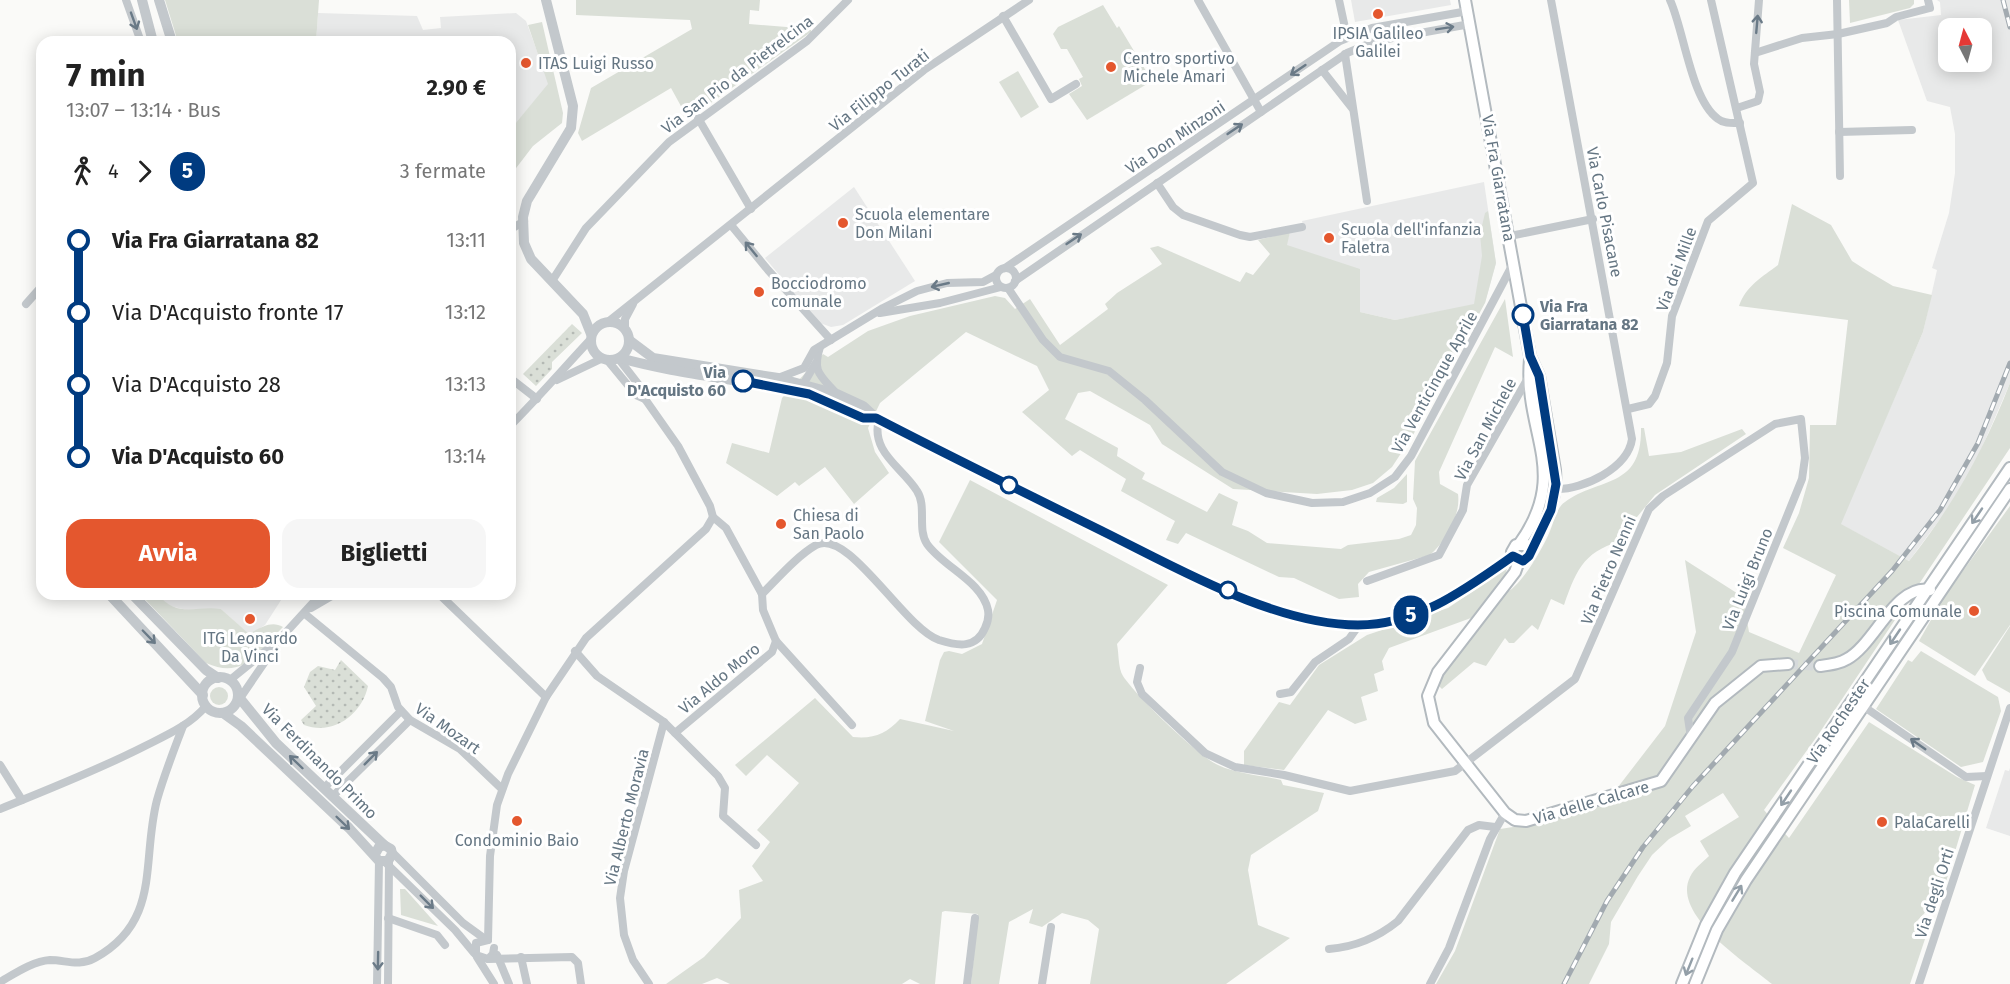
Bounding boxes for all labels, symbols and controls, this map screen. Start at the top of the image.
marker: IPSIA Galileo Galilei [1371,7,1385,21]
one-way arrow [129,11,140,30]
street label: Via San Pio da Pietrelcina [658,11,817,138]
one-way arrow [1752,15,1763,34]
north arrow [1938,18,1992,72]
map controls [1938,18,1992,72]
one-way arrow [1435,22,1454,33]
place label: IPSIA Galileo Galilei [1332,24,1424,61]
street label: Via Filippo Turati [826,46,933,135]
place label: Centro sportivo Michele Amari [1123,49,1235,86]
place label: ITAS Luigi Russo [538,54,654,73]
text: 7 min [66,55,146,95]
marker: ITAS Luigi Russo [519,56,533,70]
marker: Centro sportivo Michele Amari [1104,60,1118,74]
one-way arrow [1290,64,1306,76]
text: 2.90 € [426,74,486,101]
street label: Via Don Minzoni [1122,97,1229,178]
text: 13:07 – 13:14 · Bus [66,98,221,122]
street label: Via Fra Giarratana [1478,113,1519,243]
one-way arrow [1227,123,1243,135]
street label: Via Carlo Pisacane [1583,145,1626,279]
icon: walk [66,155,99,188]
icon: forward [128,155,161,188]
text: 5 [182,158,193,184]
text: 4 [108,159,119,183]
text: 3 fermate [400,159,486,183]
place label: Scuola elementare Don Milani [855,205,990,242]
marker: Scuola elementare Don Milani [836,216,850,230]
place label: Scuola dell'infanzia Faletra [1341,220,1482,257]
street label: Via dei Mille [1652,224,1701,314]
text: Via Fra Giarratana 82 [112,227,319,254]
text: 13:11 [446,228,486,252]
marker: Scuola dell'infanzia Faletra [1322,231,1336,245]
one-way arrow [1066,233,1082,245]
one-way arrow [744,241,757,257]
place label: Bocciodromo comunale [771,274,867,311]
one-way arrow [930,280,949,292]
marker: Bocciodromo comunale [752,285,766,299]
place label: Via Fra Giarratana 82 [1539,297,1639,334]
text: Via D'Acquisto fronte 17 [112,299,344,326]
text: 13:12 [445,300,486,324]
marker: Via Fra Giarratana 82 [1512,304,1534,326]
street label: Via Venticinque Aprile [1388,308,1481,457]
place label: Via D'Acquisto 60 [627,363,726,400]
marker: Via D'Acquisto 60 [732,370,754,392]
text: Via D'Acquisto 28 [112,371,281,398]
text: 13:13 [445,372,486,396]
street label: Via San Michele [1450,375,1520,484]
text: Via D'Acquisto 60 [112,443,284,470]
text: 13:14 [444,444,486,468]
unlabelled marker [1000,476,1018,494]
place label: Chiesa di San Paolo [793,506,864,543]
one-way arrow [1971,507,1983,524]
street label: Via Pietro Nenni [1577,513,1640,628]
marker: Chiesa di San Paolo [774,517,788,531]
button: Avvia [66,519,270,588]
button: Biglietti [282,519,486,588]
street label: Via Luigi Bruno [1718,525,1777,633]
unlabelled marker [1219,581,1237,599]
line badge: 5 [1392,596,1430,634]
text: 5 [1405,602,1417,628]
place label: Piscina Comunale [1834,602,1962,621]
marker: Piscina Comunale [1967,604,1981,618]
marker: ITG Leonardo Da Vinci [243,612,257,626]
one-way arrow [1889,628,1901,644]
one-way arrow [141,629,156,644]
place label: ITG Leonardo Da Vinci [202,629,298,666]
street label: Via Aldo Moro [675,639,764,718]
street label: Via Rochester [1803,674,1874,768]
street label: Via Mozart [411,699,484,758]
street label: Via Ferdinando Primo [258,700,381,823]
one-way arrow [1911,738,1927,750]
street label: Via Alberto Moravia [600,747,653,888]
one-way arrow [364,751,379,766]
one-way arrow [288,754,303,769]
street label: Via delle Calcare [1531,777,1651,828]
one-way arrow [1780,789,1792,806]
place label: PalaCarelli [1894,813,1970,832]
marker: Condominio Baio [510,814,524,828]
marker: PalaCarelli [1875,815,1889,829]
one-way arrow [336,816,351,830]
place label: Condominio Baio [455,831,579,850]
street label: Via degli Orti [1911,846,1958,941]
one-way arrow [1732,885,1744,902]
one-way arrow [420,895,435,909]
one-way arrow [372,950,383,970]
one-way arrow [1683,957,1694,975]

